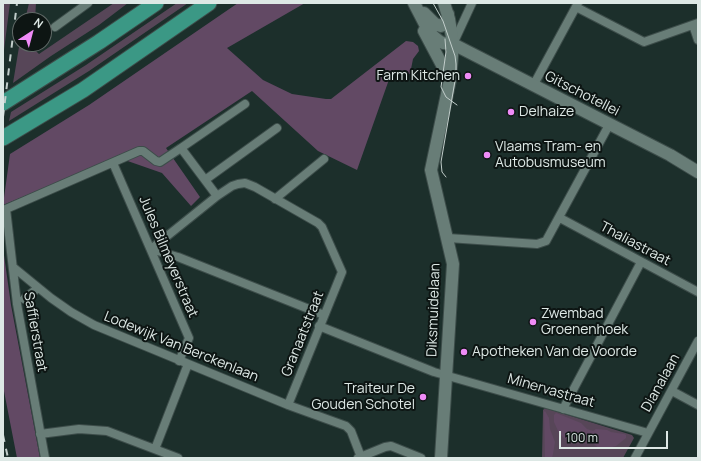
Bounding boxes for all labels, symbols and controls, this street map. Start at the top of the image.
north arrow [12,12,52,52]
text: N [31,14,46,31]
place label: Farm Kitchen [376,68,460,84]
street label: Gitschotellei [542,68,622,120]
marker: Farm Kitchen [463,71,473,81]
place label: Delhaize [519,104,574,120]
marker: Delhaize [506,107,516,117]
place label: Vlaams Tram- en Autobusmuseum [495,139,606,172]
marker: Vlaams Tram- en Autobusmuseum [482,150,492,160]
street label: Jules Bilmeyerstraat [135,194,201,320]
street label: Thaliastraat [597,218,673,270]
street label: Diksmuidelaan [424,263,444,357]
street label: Granaatstraat [278,289,328,379]
street label: Saffierstraat [20,291,50,373]
place label: Zwembad Groenenhoek [541,306,628,338]
street label: Lodewijk Van Berckenlaan [101,308,261,386]
marker: Zwembad Groenenhoek [528,317,538,327]
place label: Apotheken Van de Voorde [472,344,637,360]
marker: Apotheken Van de Voorde [459,347,469,357]
street label: Dianalaan [638,351,684,415]
street label: Minervastraat [505,371,597,411]
place label: Traiteur De Gouden Schotel [311,381,415,414]
marker: Traiteur De Gouden Schotel [418,392,428,402]
scale bar [561,423,670,449]
text: 100 m [566,429,598,446]

